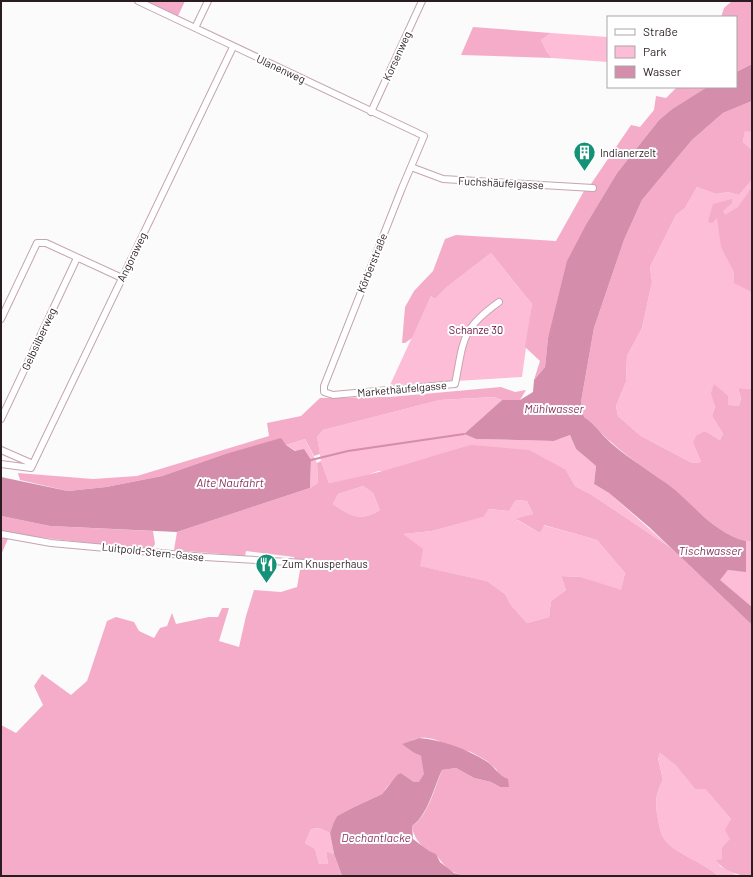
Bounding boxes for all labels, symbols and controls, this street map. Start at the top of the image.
legend [607,16,737,88]
text: Straße [643,24,678,38]
street label: Korsenweg [379,29,414,83]
text: Park [643,44,667,58]
street label: Ulanenweg [255,52,308,86]
text: Wasser [643,64,682,78]
building icon: Indianerzelt [572,140,598,173]
place label: Indianerzelt [600,146,656,159]
street label: Fuchshäufelgasse [458,174,544,191]
street label: Angoraweg [114,230,149,284]
street label: Körberstraße [354,231,389,295]
street label: Gelbsilberweg [18,305,59,372]
park label: Schanze 30 [449,323,503,336]
street label: Markethäufelgasse [357,378,447,399]
water label: Mühlwasser [524,401,584,415]
water label: Alte Naufahrt [196,475,265,489]
street label: Luitpold-Stern-Gasse [101,540,205,563]
water label: Tischwasser [678,543,742,557]
restaurant icon: Zum Knusperhaus [253,551,279,584]
place label: Zum Knusperhaus [282,557,368,570]
water label: Dechantlacke [341,830,411,844]

